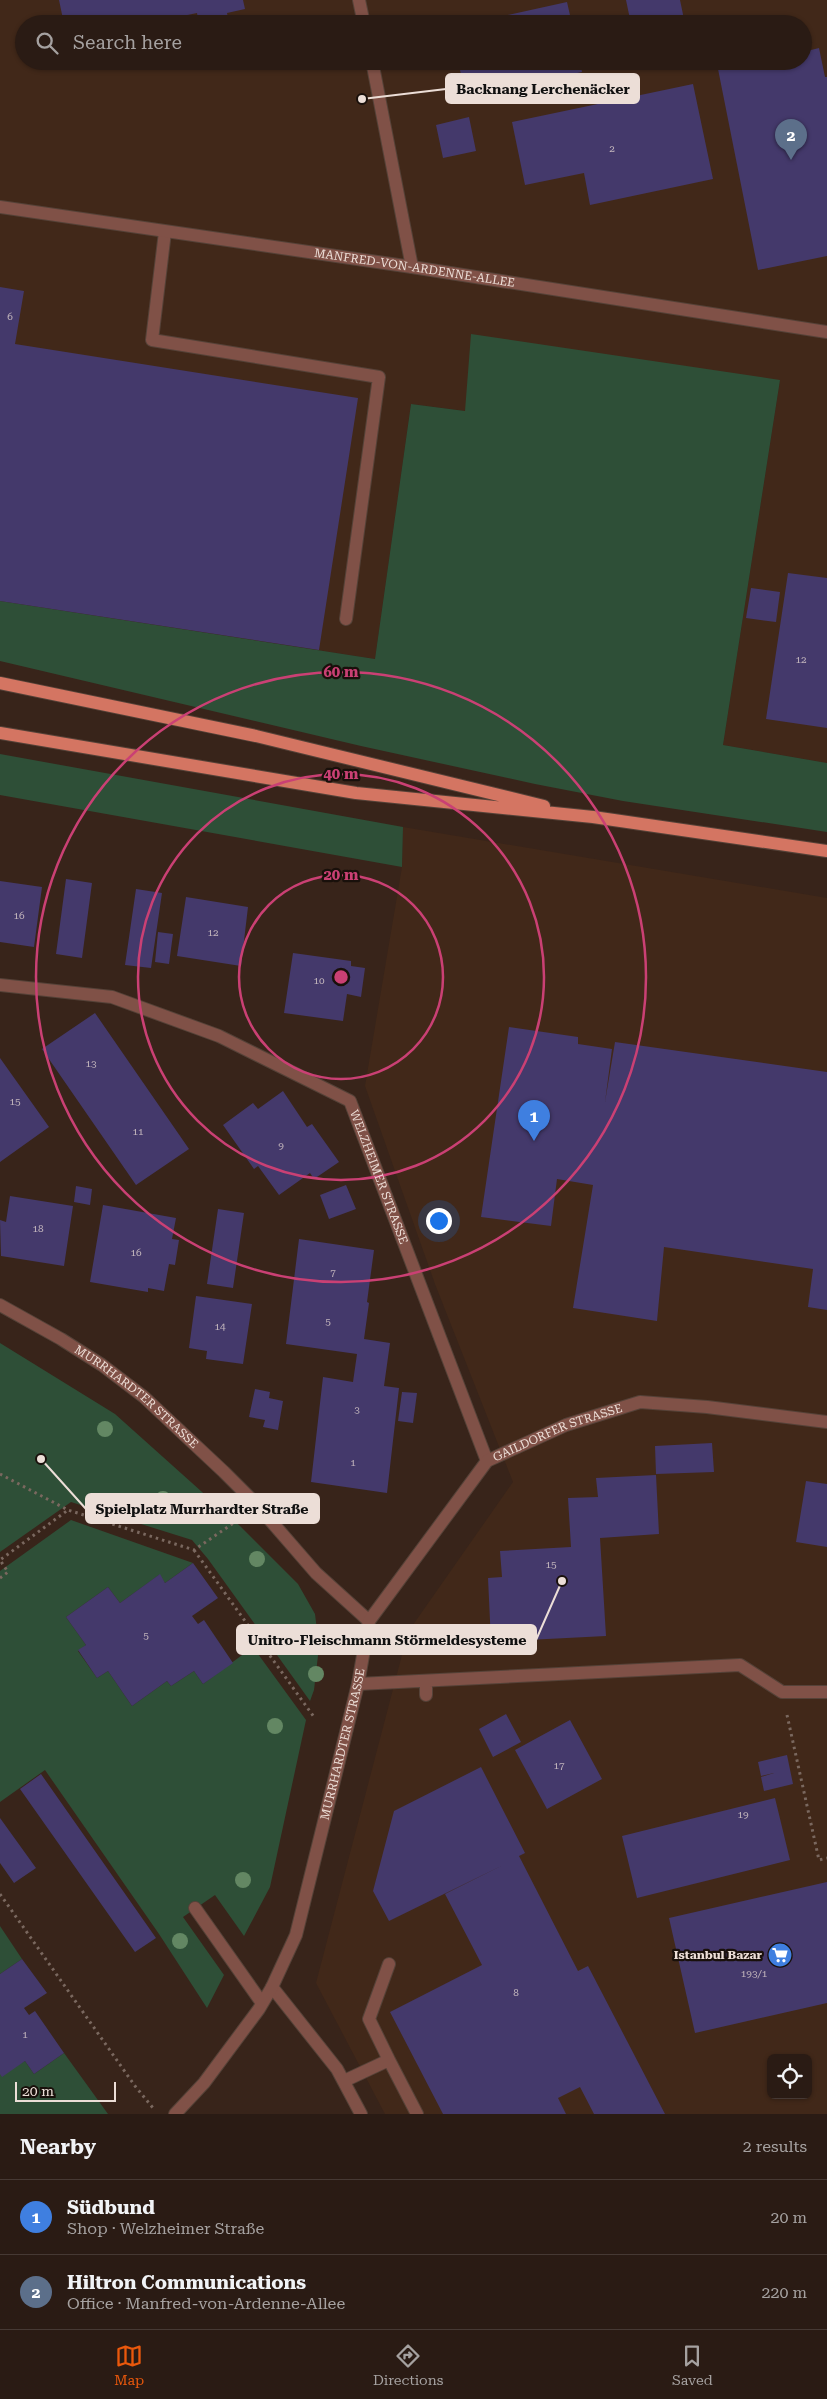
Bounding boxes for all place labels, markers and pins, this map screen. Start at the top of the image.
callout: Backnang Lerchenäcker [446,74,639,103]
pin: 2 [775,119,807,160]
centre of rings [332,968,350,986]
pin: 1 [518,1100,550,1141]
callout: Spielplatz Murrhardter Straße [86,1494,319,1523]
callout: Unitro-Fleischmann Störmeldesysteme [237,1625,536,1654]
supermarket icon: Istanbul Bazar [767,1942,793,1968]
place label: Istanbul Bazar [674,1948,763,1962]

